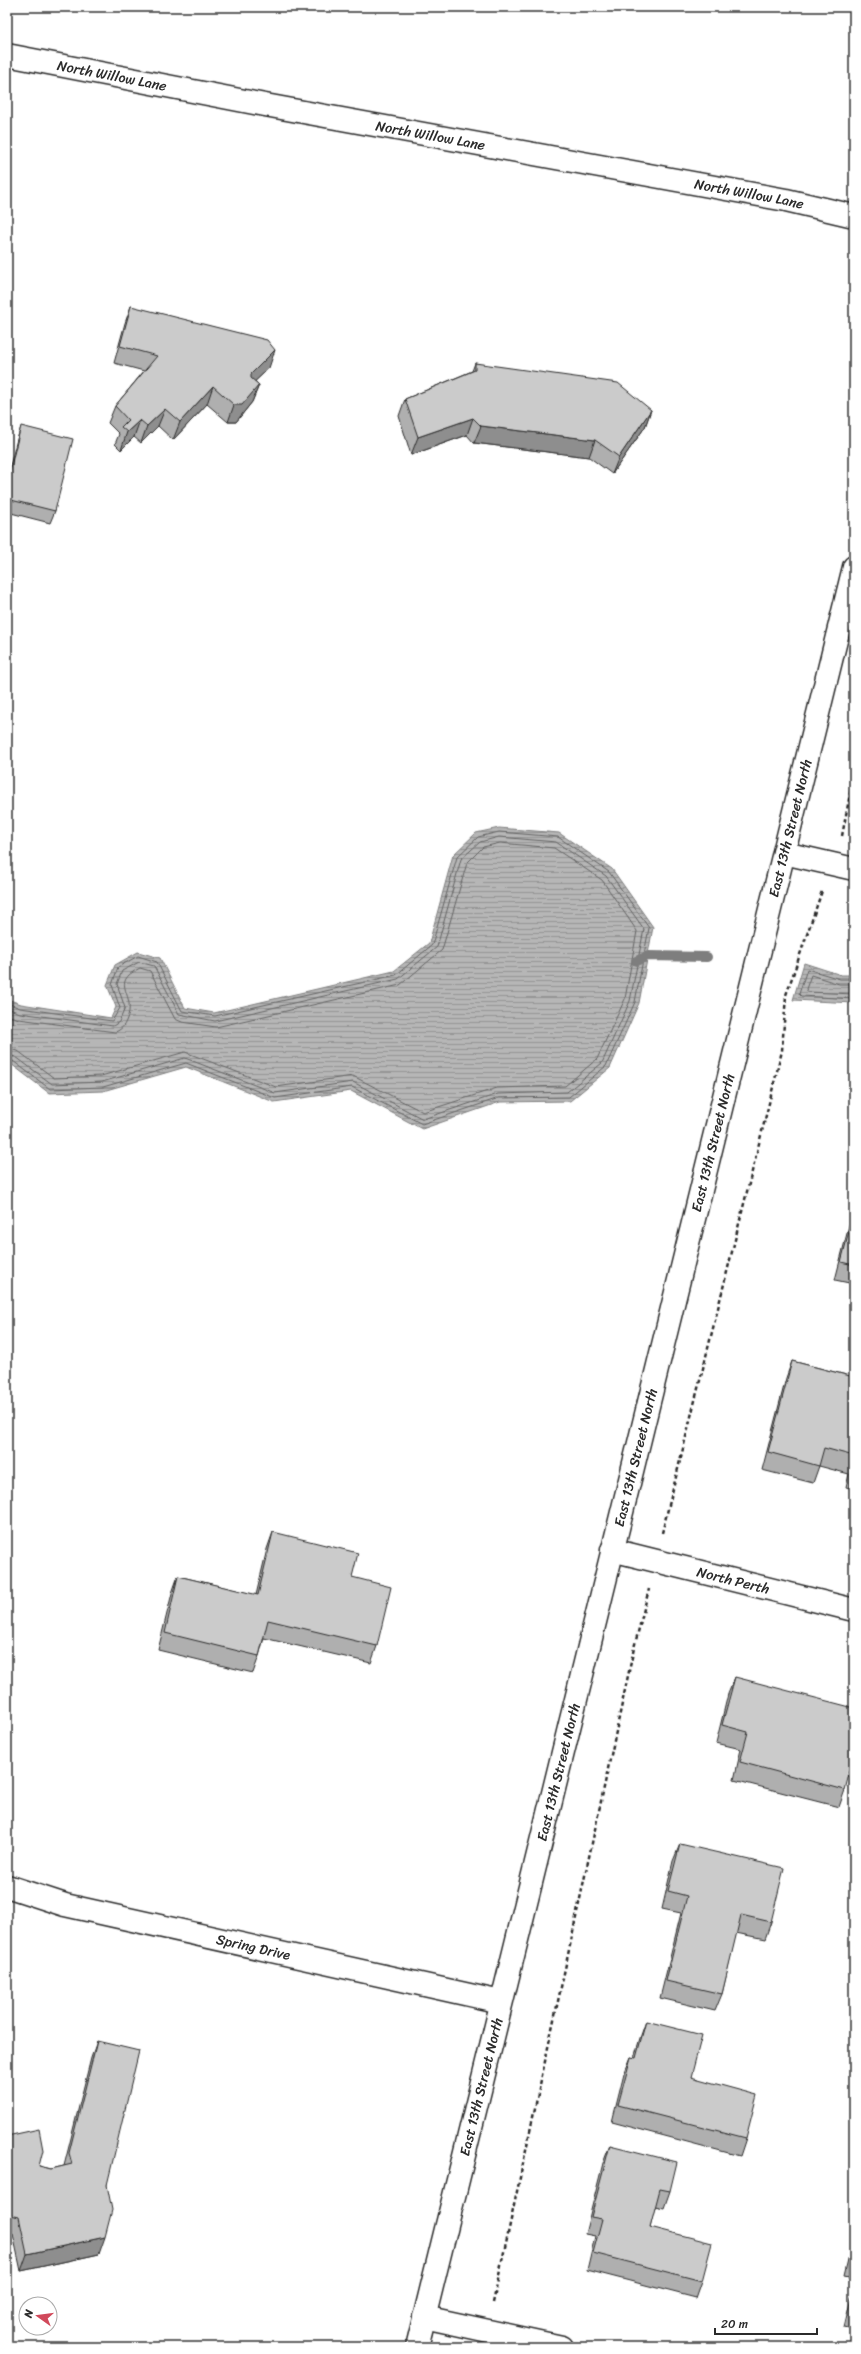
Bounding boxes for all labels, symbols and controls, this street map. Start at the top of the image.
street label: North Willow Lane [55,53,169,98]
street label: North Willow Lane [374,113,487,157]
street label: North Willow Lane [692,171,807,216]
street label: East 13th Street North [761,756,819,900]
street label: East 13th Street North [684,1071,742,1215]
street label: East 13th Street North [606,1386,664,1529]
street label: North Perth [694,1559,772,1601]
street label: East 13th Street North [529,1700,587,1844]
street label: Spring Drive [214,1927,293,1967]
street label: East 13th Street North [452,2015,510,2158]
north arrow [18,2296,58,2336]
text: N [18,2307,39,2321]
scale bar [715,2310,817,2336]
text: 20 m [721,2313,748,2335]

